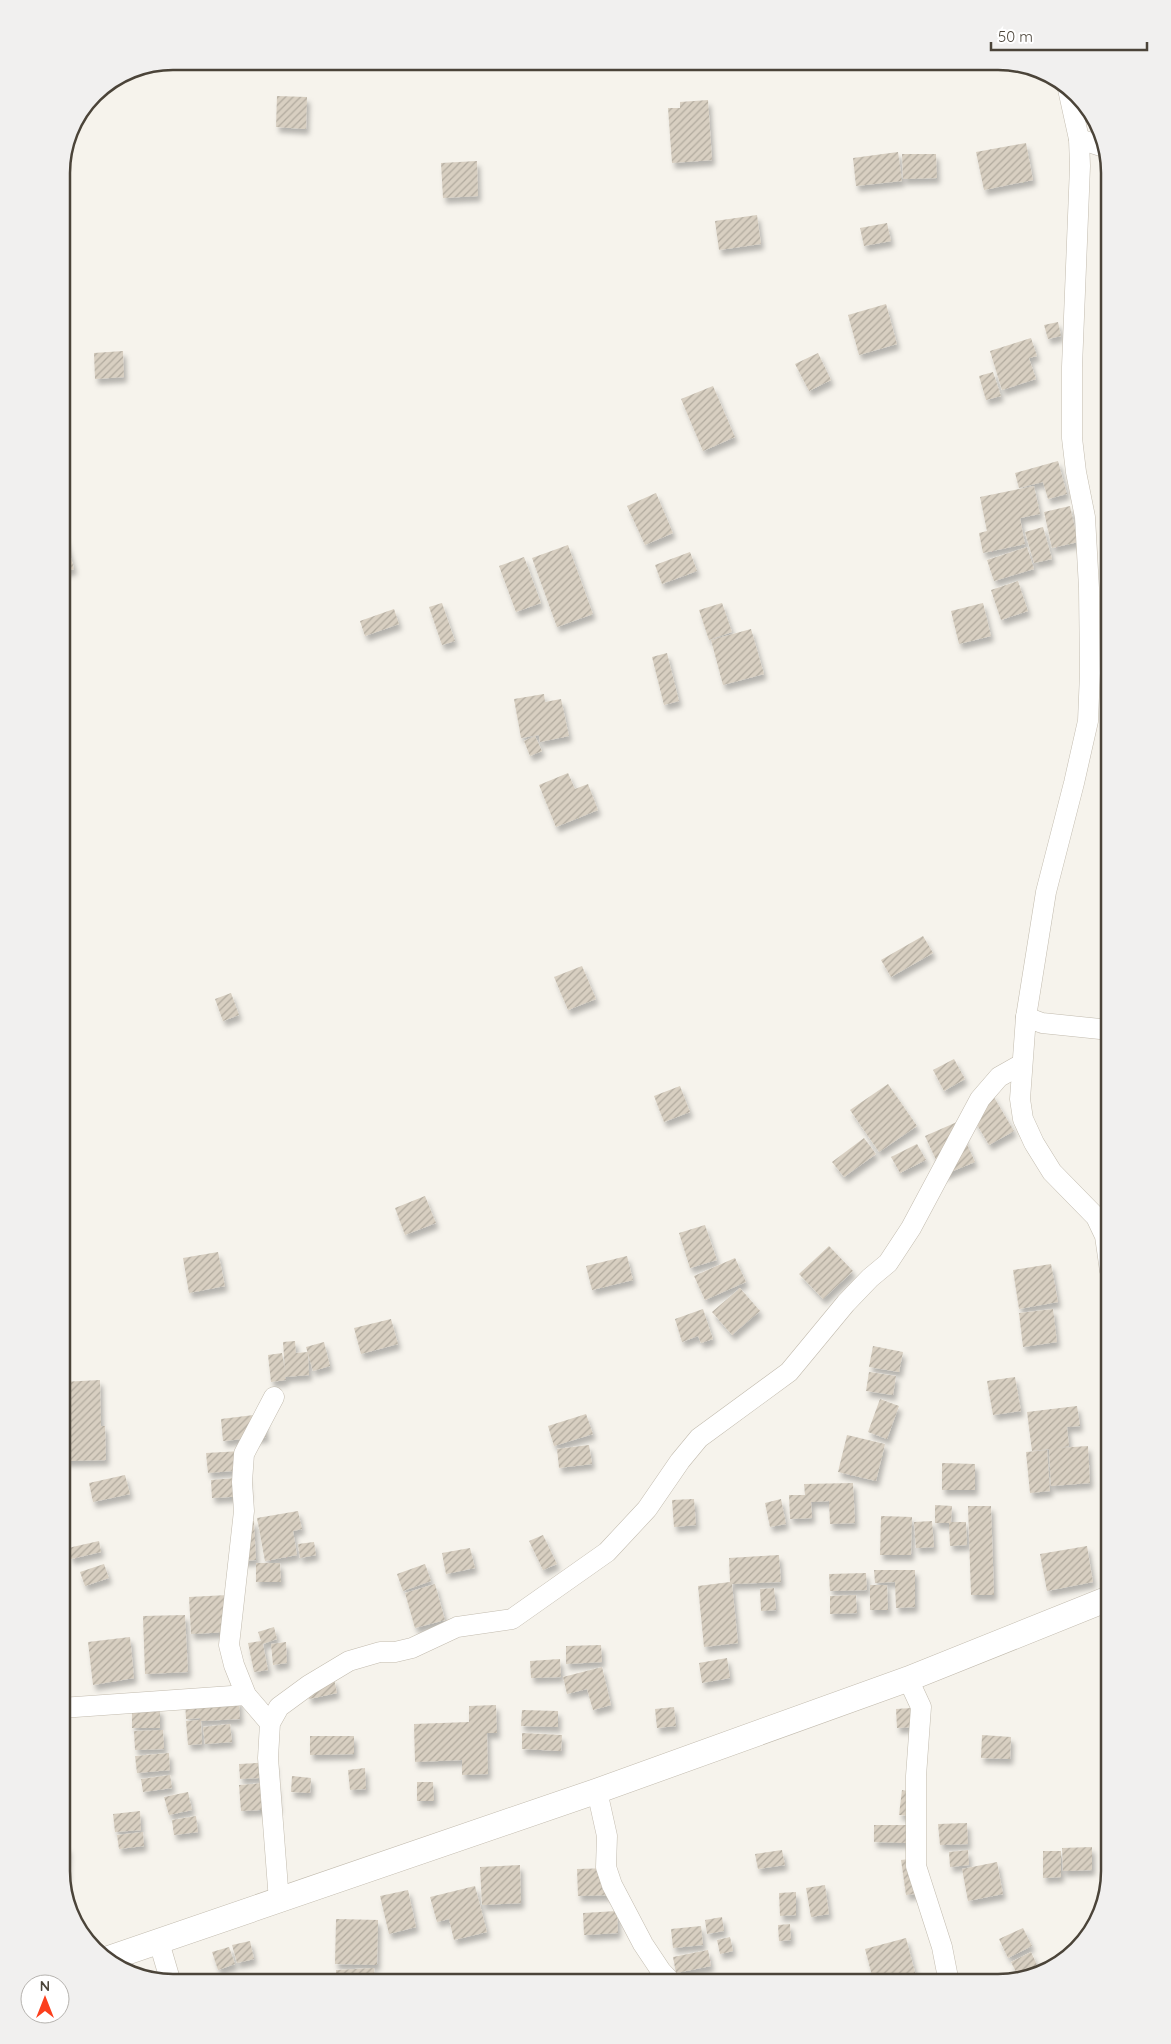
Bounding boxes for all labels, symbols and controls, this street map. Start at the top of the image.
scale bar [991,20,1147,52]
text: 50 m [998,27,1033,46]
north arrow [20,1974,70,2024]
text: N [40,1977,50,1995]

